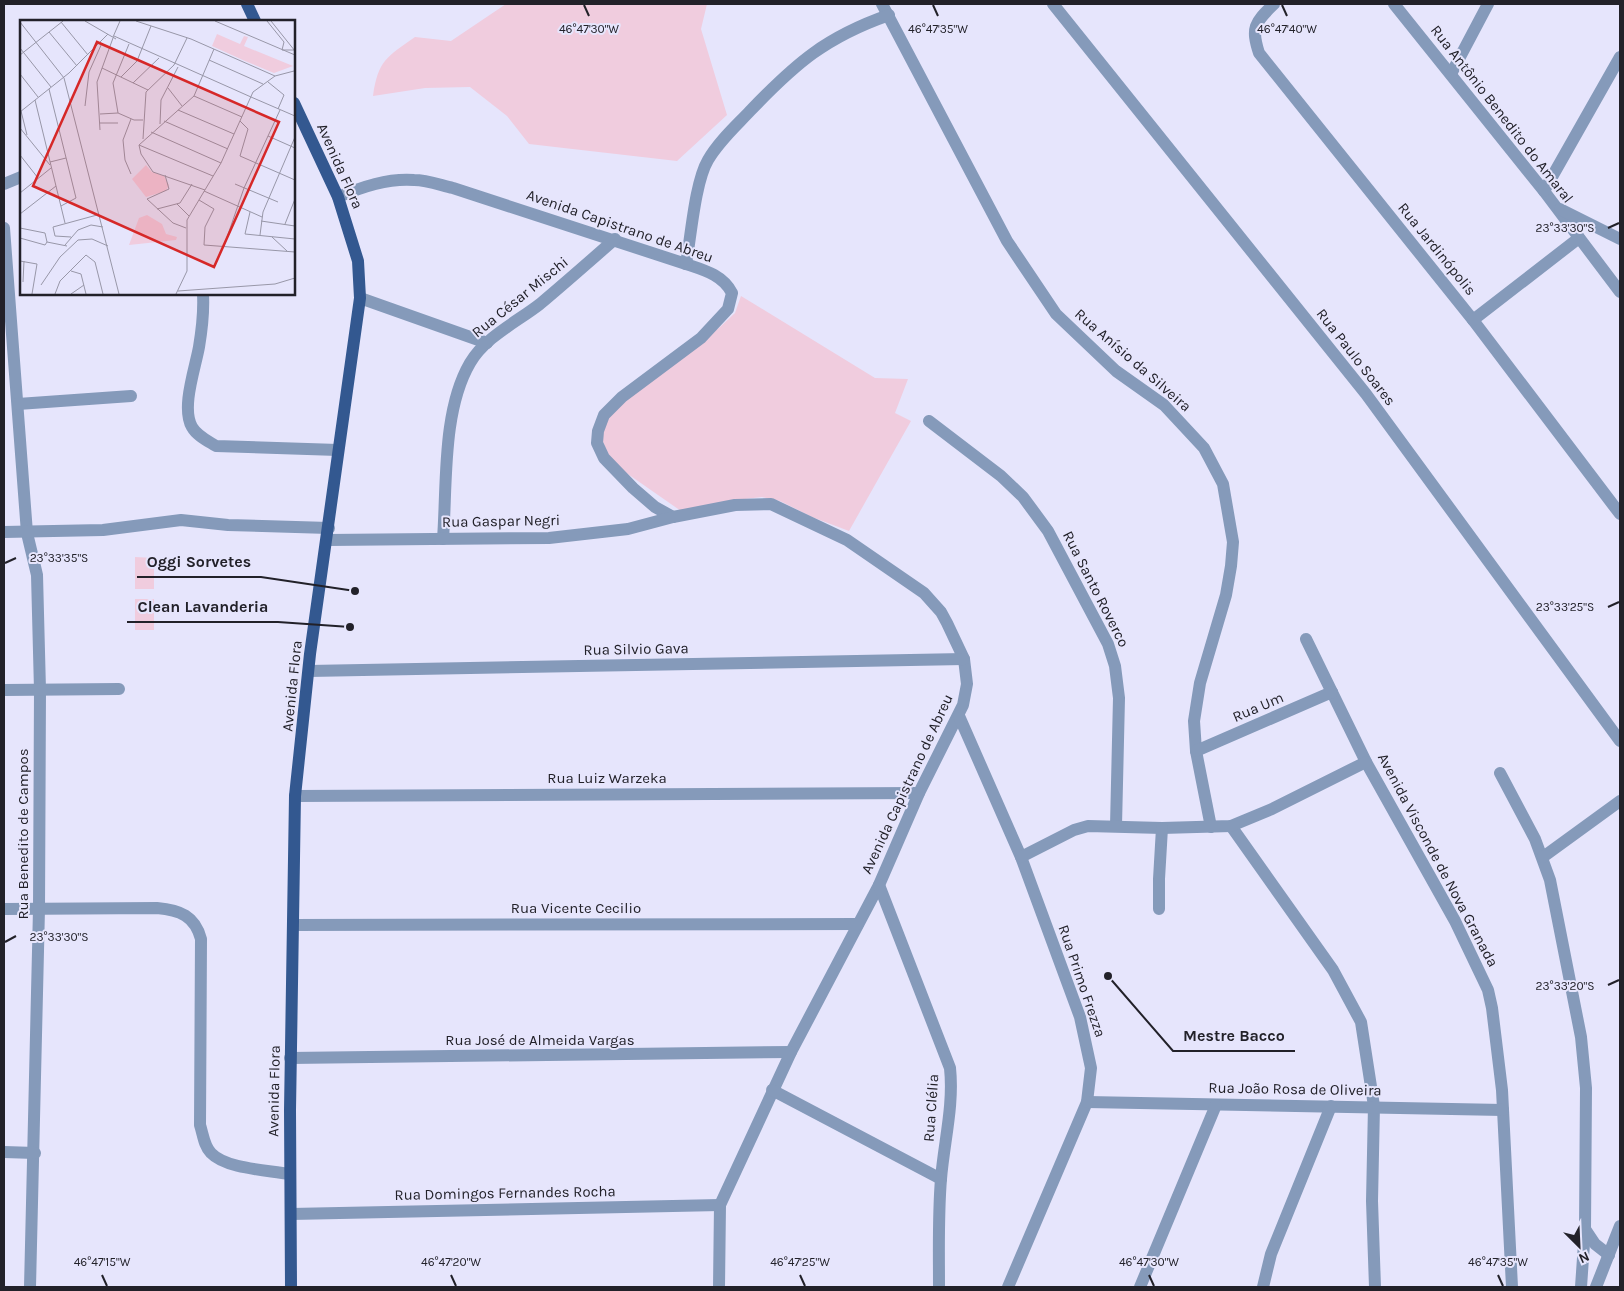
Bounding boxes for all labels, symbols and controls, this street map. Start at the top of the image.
inset map [20,20,295,295]
street label: Rua Antônio Benedito do Amaral [1427,21,1577,207]
text: 46°47'30"W [559,22,619,36]
text: 46°47'35"W [908,22,968,36]
text: 46°47'40"W [1257,22,1317,36]
street label: Avenida Flora [313,120,367,212]
street label: Avenida Capistrano de Abreu [524,186,716,266]
street label: Rua Jardinópolis [1394,199,1480,299]
text: 23°33'30"S [1535,221,1595,235]
street label: Rua César Mischi [468,253,572,341]
street label: Rua Anísio da Silveira [1071,305,1195,415]
street label: Rua Paulo Soares [1313,305,1399,409]
street label: Rua Gaspar Negri [442,511,560,531]
street label: Rua Santo Roverco [1059,528,1133,650]
callout: Oggi Sorvetes [137,546,261,577]
text: 23°33'35"S [30,551,88,565]
text: Oggi Sorvetes [147,552,251,571]
callout: Clean Lavanderia [127,591,278,622]
text: Clean Lavanderia [138,597,268,616]
text: 23°33'25"S [1536,600,1594,614]
street label: Avenida Flora [278,639,306,733]
street label: Rua Silvio Gava [583,639,689,659]
street label: Rua Um [1230,688,1286,726]
street label: Avenida Capistrano de Abreu [857,691,957,877]
street label: Rua Benedito de Campos [14,748,32,920]
street label: Avenida Visconde de Nova Granada [1374,750,1502,970]
street label: Rua Luiz Warzeka [547,769,667,787]
street label: Rua Vicente Cecilio [511,899,641,917]
street label: Rua Primo Frezza [1054,922,1110,1040]
text: 23°33'30"S [29,930,89,944]
text: 23°33'20"S [1536,979,1594,993]
callout: Mestre Bacco [1173,1020,1295,1051]
text: Mestre Bacco [1183,1026,1285,1045]
street label: Rua José de Almeida Vargas [445,1031,635,1049]
street label: Avenida Flora [264,1045,284,1137]
street label: Rua Clélia [920,1073,942,1143]
street label: Rua João Rosa de Oliveira [1208,1078,1382,1100]
street label: Rua Domingos Fernandes Rocha [394,1182,616,1204]
north arrow [1554,1221,1604,1271]
text: N [1576,1248,1592,1267]
text: 46°47'15"W [74,1255,131,1269]
text: 46°47'20"W [421,1255,481,1269]
text: 46°47'25"W [770,1255,830,1269]
text: 46°47'30"W [1119,1255,1179,1269]
text: 46°47'35"W [1468,1255,1528,1269]

